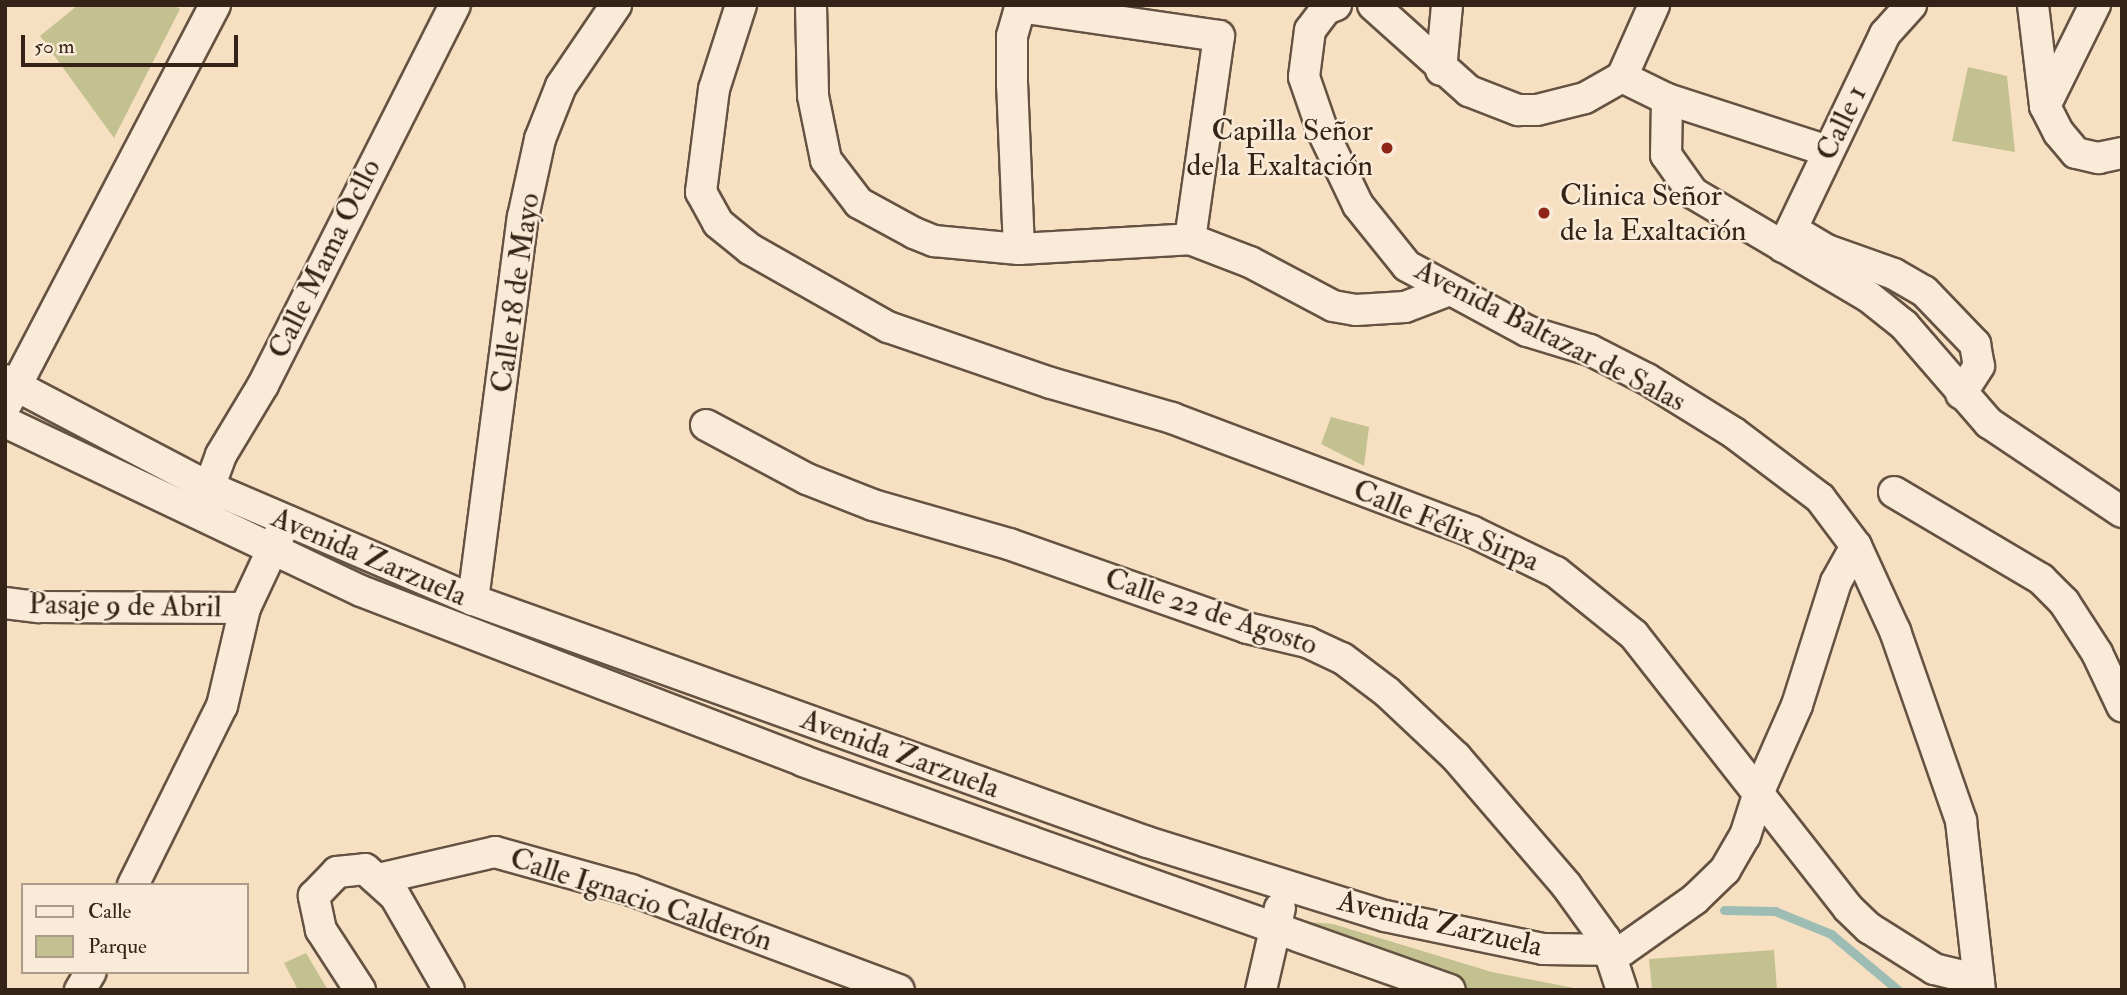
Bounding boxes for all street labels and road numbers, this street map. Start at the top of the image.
street label: Calle 1 [1809,80,1875,166]
street label: Calle Mama Ocllo [261,153,389,365]
street label: Calle 18 de Mayo [484,191,548,395]
street label: Avenida Baltazar de Salas [1409,252,1691,420]
street label: Calle Félix Sirpa [1348,472,1544,580]
street label: Avenida Zarzuela [266,500,472,614]
street label: Calle 22 de Agosto [1100,561,1322,663]
street label: Pasaje 9 de Abril [28,586,222,626]
street label: Avenida Zarzuela [796,701,1004,807]
street label: Calle Ignacio Calderón [505,841,777,959]
street label: Avenida Zarzuela [1334,883,1546,965]

